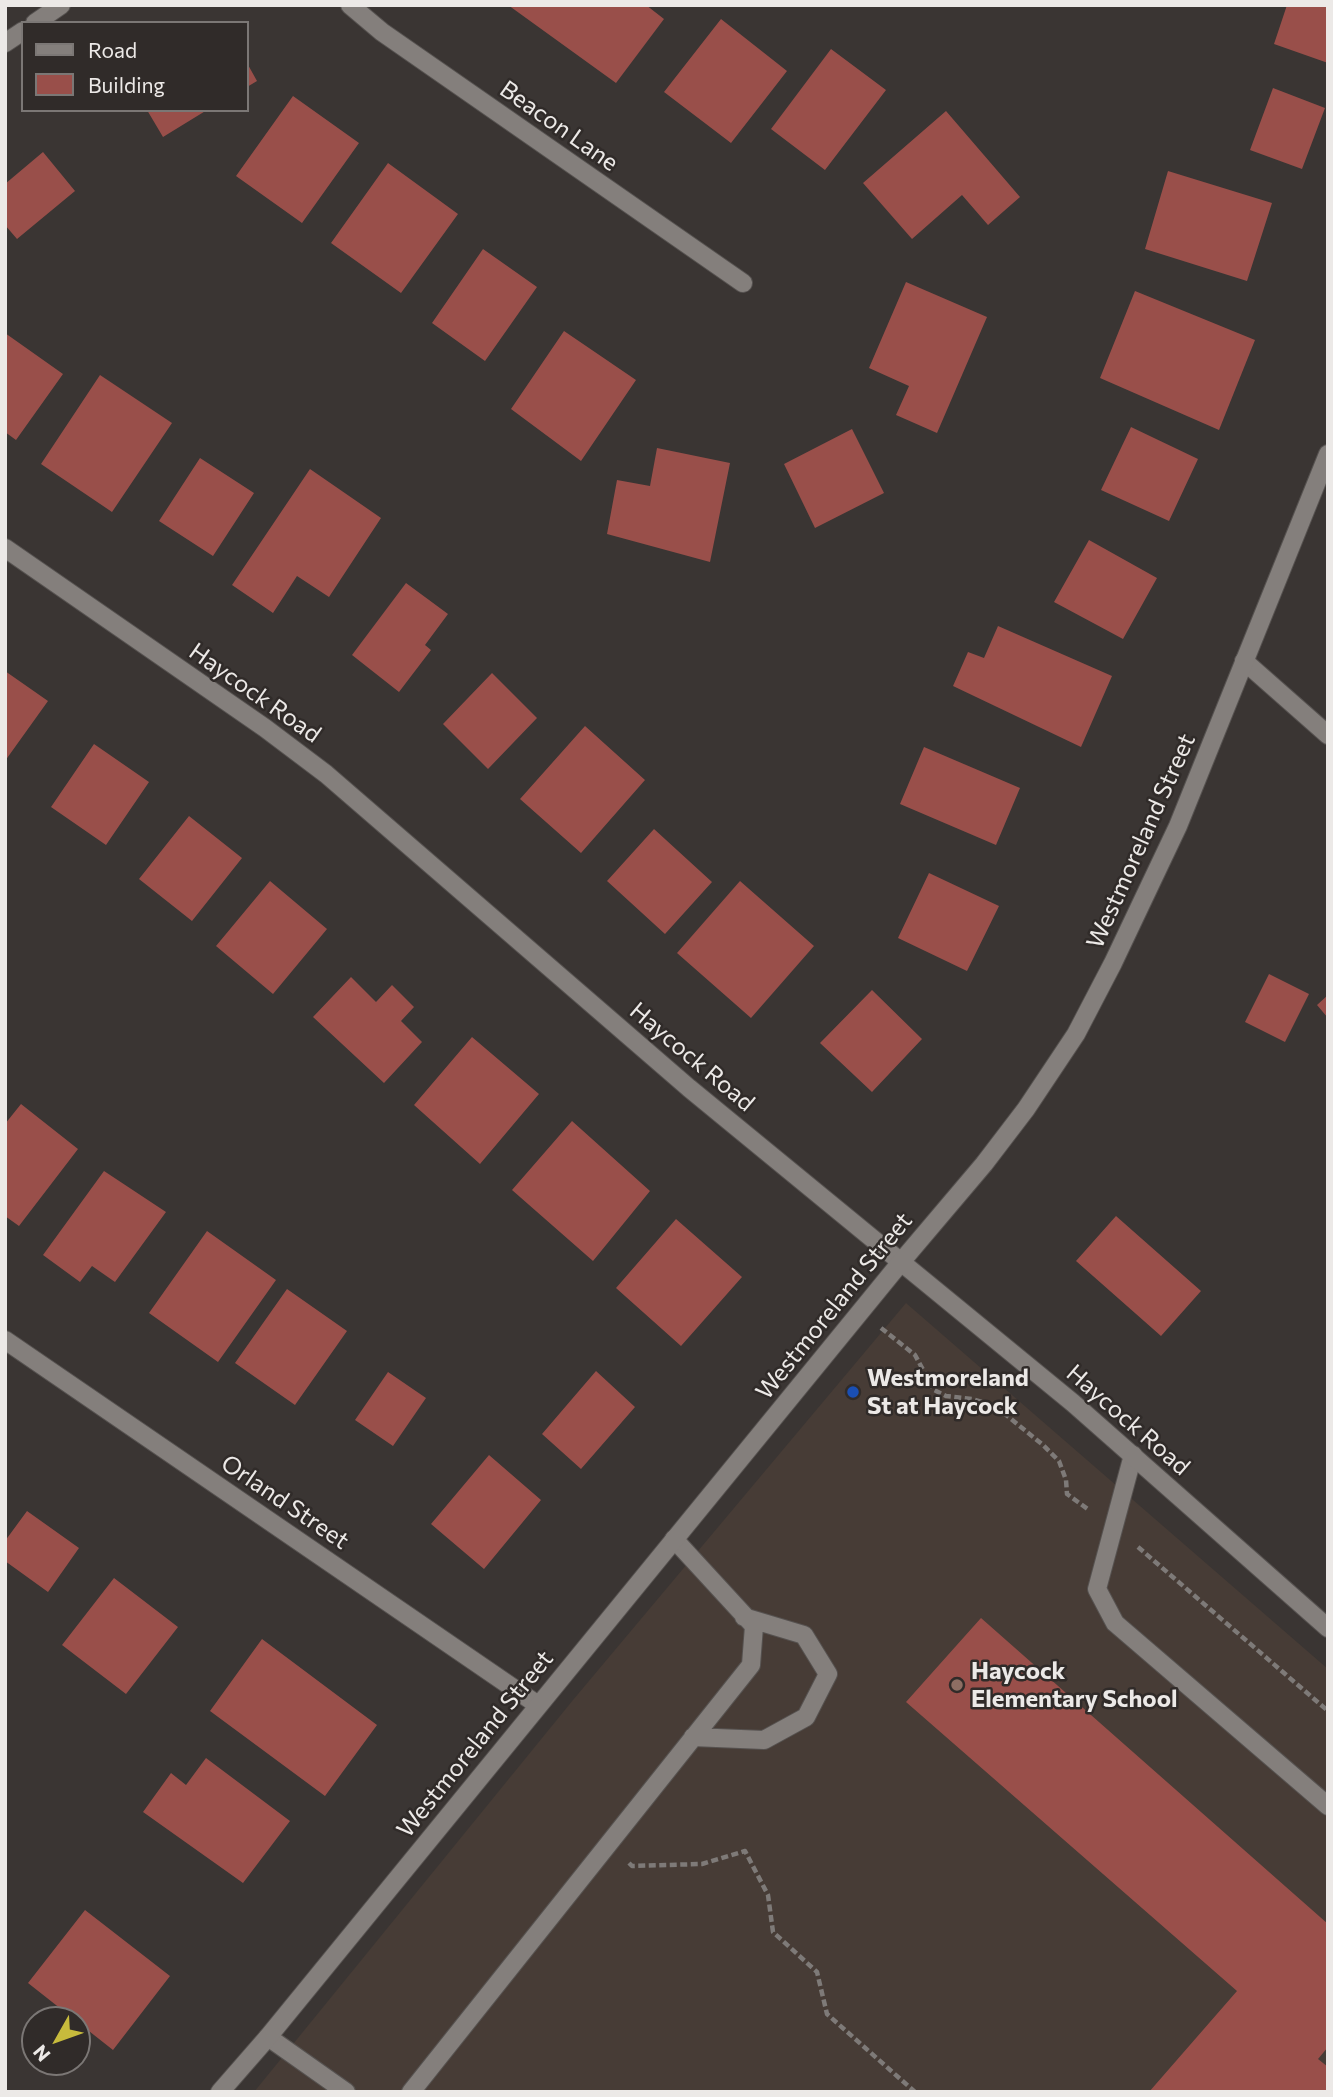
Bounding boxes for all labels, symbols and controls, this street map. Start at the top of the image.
legend [21,21,248,112]
text: Road [88,37,137,62]
text: Building [88,72,165,97]
street label: Beacon Lane [494,75,624,177]
street label: Haycock Road [184,637,326,749]
street label: Westmoreland Street [1081,729,1201,953]
street label: Haycock Road [624,996,760,1118]
street label: Westmoreland Street [750,1207,918,1405]
street label: Haycock Road [1060,1359,1196,1481]
place label: Westmoreland St at Haycock [867,1364,1029,1420]
marker: Westmoreland St at Haycock [845,1384,861,1400]
street label: Orland Street [216,1449,354,1555]
street label: Westmoreland Street [391,1645,559,1843]
place label: Haycock Elementary School [971,1657,1178,1713]
marker: Haycock Elementary School [949,1677,965,1693]
north arrow [21,2006,91,2076]
text: N [28,2041,54,2066]

